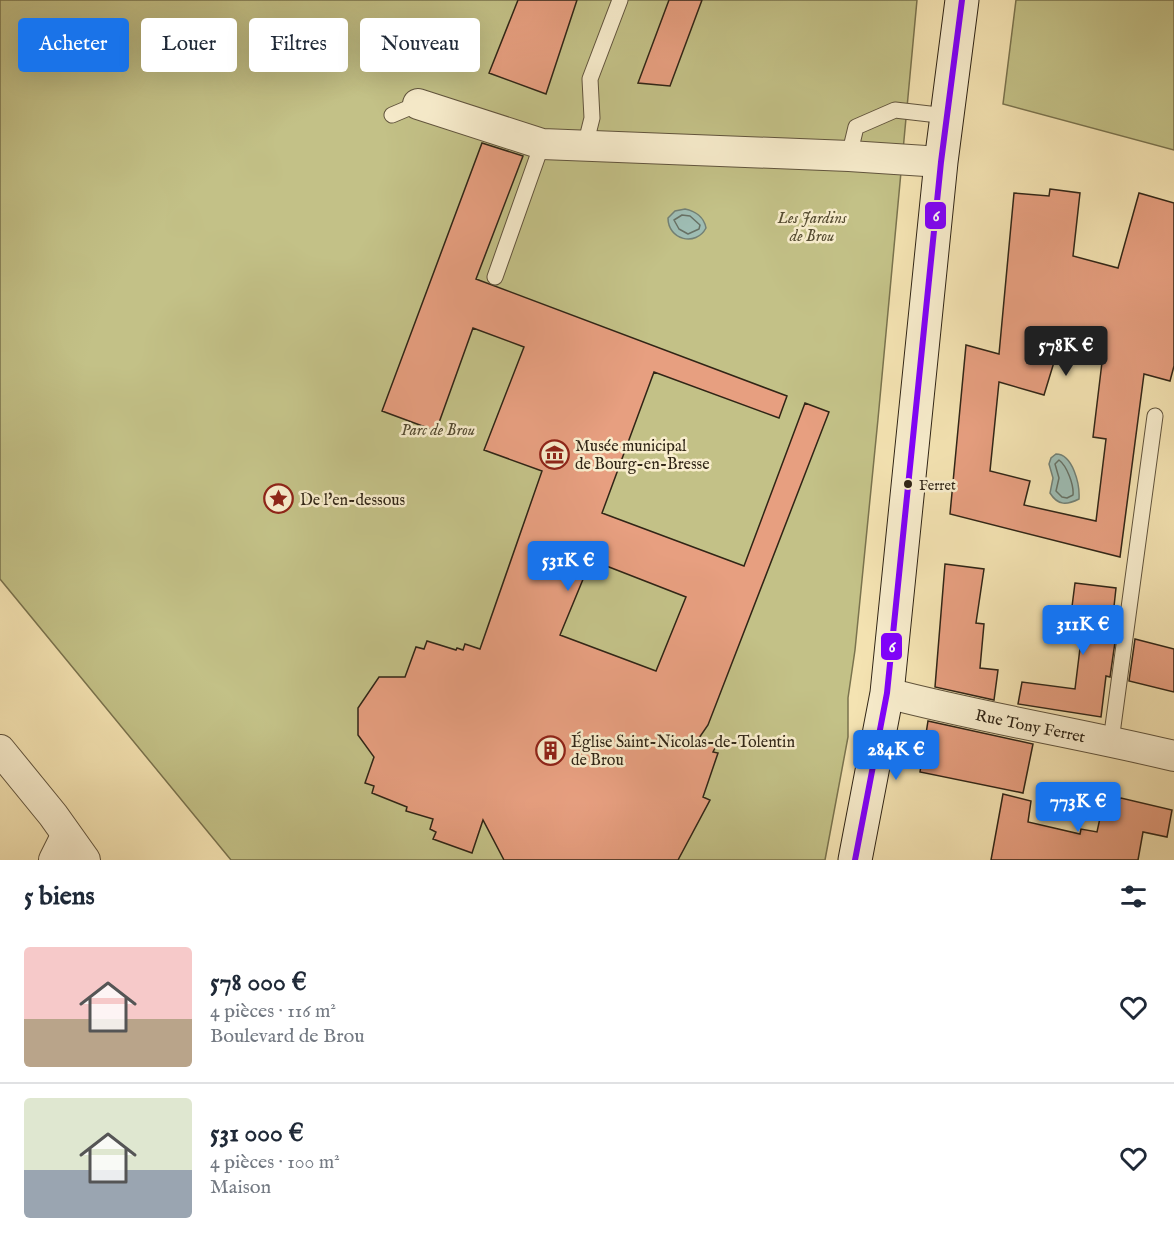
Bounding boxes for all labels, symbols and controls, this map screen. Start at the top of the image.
chip: Acheter [18,18,129,72]
chip: Louer [141,18,237,72]
chip: Filtres [249,18,348,72]
chip: Nouveau [360,18,480,72]
line badge: 6 [924,201,947,230]
text: 6 [933,207,941,227]
park label: Les Jardins de Brou [777,209,847,247]
pin: 578K € [1017,326,1115,377]
text: 578K € [1039,333,1094,358]
park label: Parc de Brou [401,421,475,441]
place label: Musée municipal de Bourg-en-Bresse [575,437,710,475]
museum icon: Musée municipal de Bourg-en-Bresse [538,438,570,470]
place label: Ferret [919,477,956,495]
marker: Ferret [902,478,914,490]
place icon: De l'en-dessous [263,483,295,515]
place label: De l'en-dessous [300,491,406,511]
pin: 531K € [519,541,617,592]
text: 531K € [542,548,594,573]
pin: 311K € [1034,605,1132,656]
text: 311K € [1057,612,1109,637]
line badge: 6 [880,632,903,661]
text: 6 [889,638,897,658]
street label: Rue Tony Ferret [973,706,1087,748]
pin: 284K € [847,730,945,781]
place label: Église Saint-Nicolas-de-Tolentin de Brou [571,731,795,771]
building icon: Église Saint-Nicolas-de-Tolentin de Brou [534,734,566,766]
text: 284K € [867,737,925,762]
pin: 773K € [1029,782,1127,833]
text: 773K € [1050,789,1106,814]
text: 5 biens [24,880,95,913]
icon: filters [1117,880,1150,913]
text: 578 000 € [210,966,307,999]
icon: home [72,971,144,1043]
icon: heart [1117,991,1150,1024]
text: 4 pièces · 116 m² [210,999,336,1024]
text: Boulevard de Brou [210,1024,365,1049]
text: 531 000 € [210,1117,304,1150]
icon: home [72,1122,144,1194]
icon: heart [1117,1142,1150,1175]
text: 4 pièces · 100 m² [210,1150,340,1175]
text: Maison [210,1175,271,1200]

